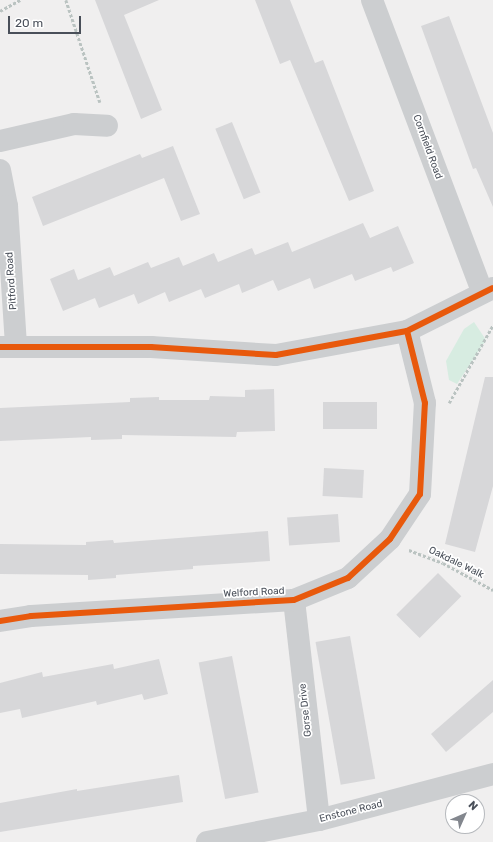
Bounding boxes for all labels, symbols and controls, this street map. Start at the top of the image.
scale bar [10,8,83,34]
text: 20 m [15,16,43,30]
street label: Cornfield Road [410,113,444,181]
street label: Pitford Road [4,252,20,310]
street label: Oakdale Walk [426,544,486,582]
street label: Welford Road [223,585,285,601]
street label: Gorse Drive [297,683,315,737]
north arrow [445,794,485,834]
street label: Enstone Road [318,798,384,826]
text: N [466,798,481,813]

